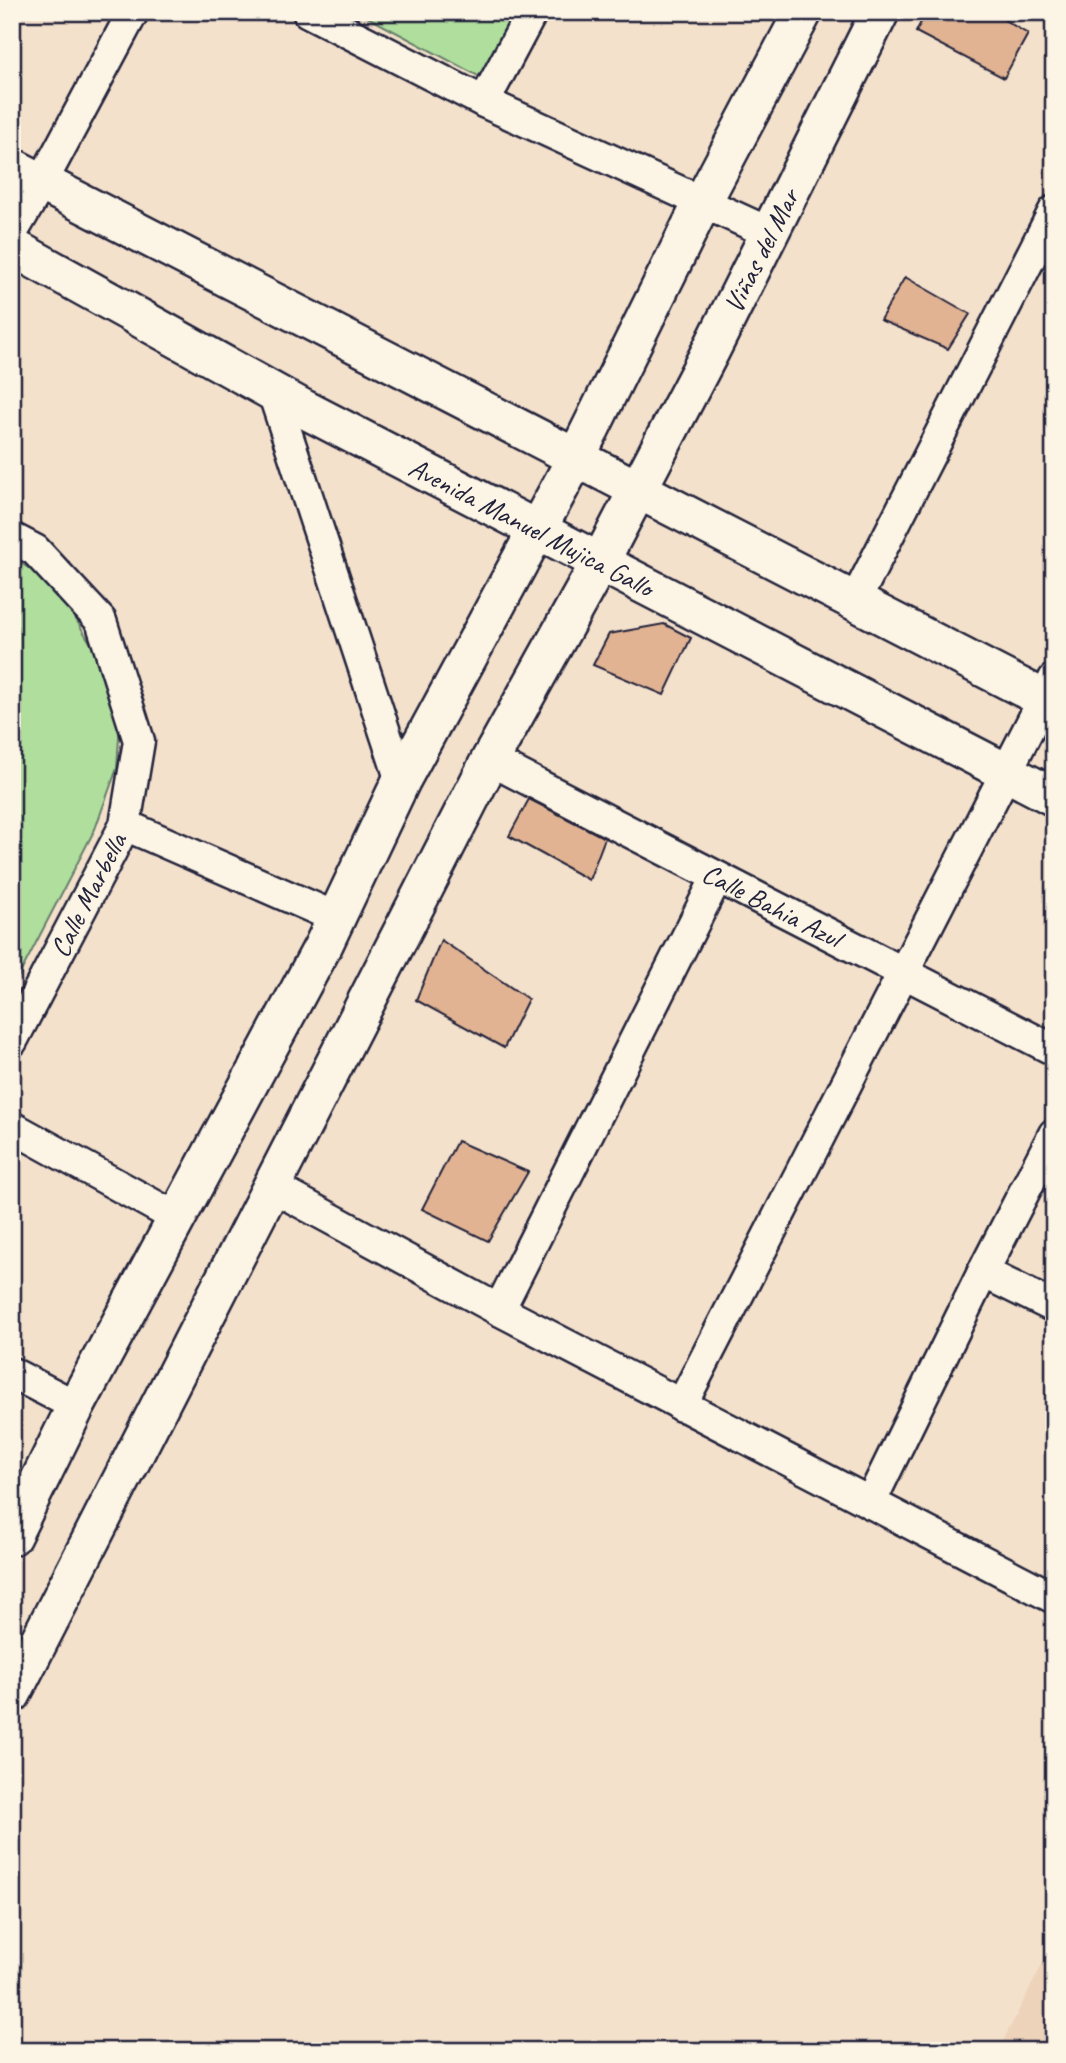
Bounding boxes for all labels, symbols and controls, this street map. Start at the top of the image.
street label: Viñas del Mar [715,181,807,318]
street label: Avenida Manuel Mujica Gallo [403,449,662,606]
street label: Calle Marbella [42,826,135,963]
street label: Calle Bahia Azul [697,855,852,957]

